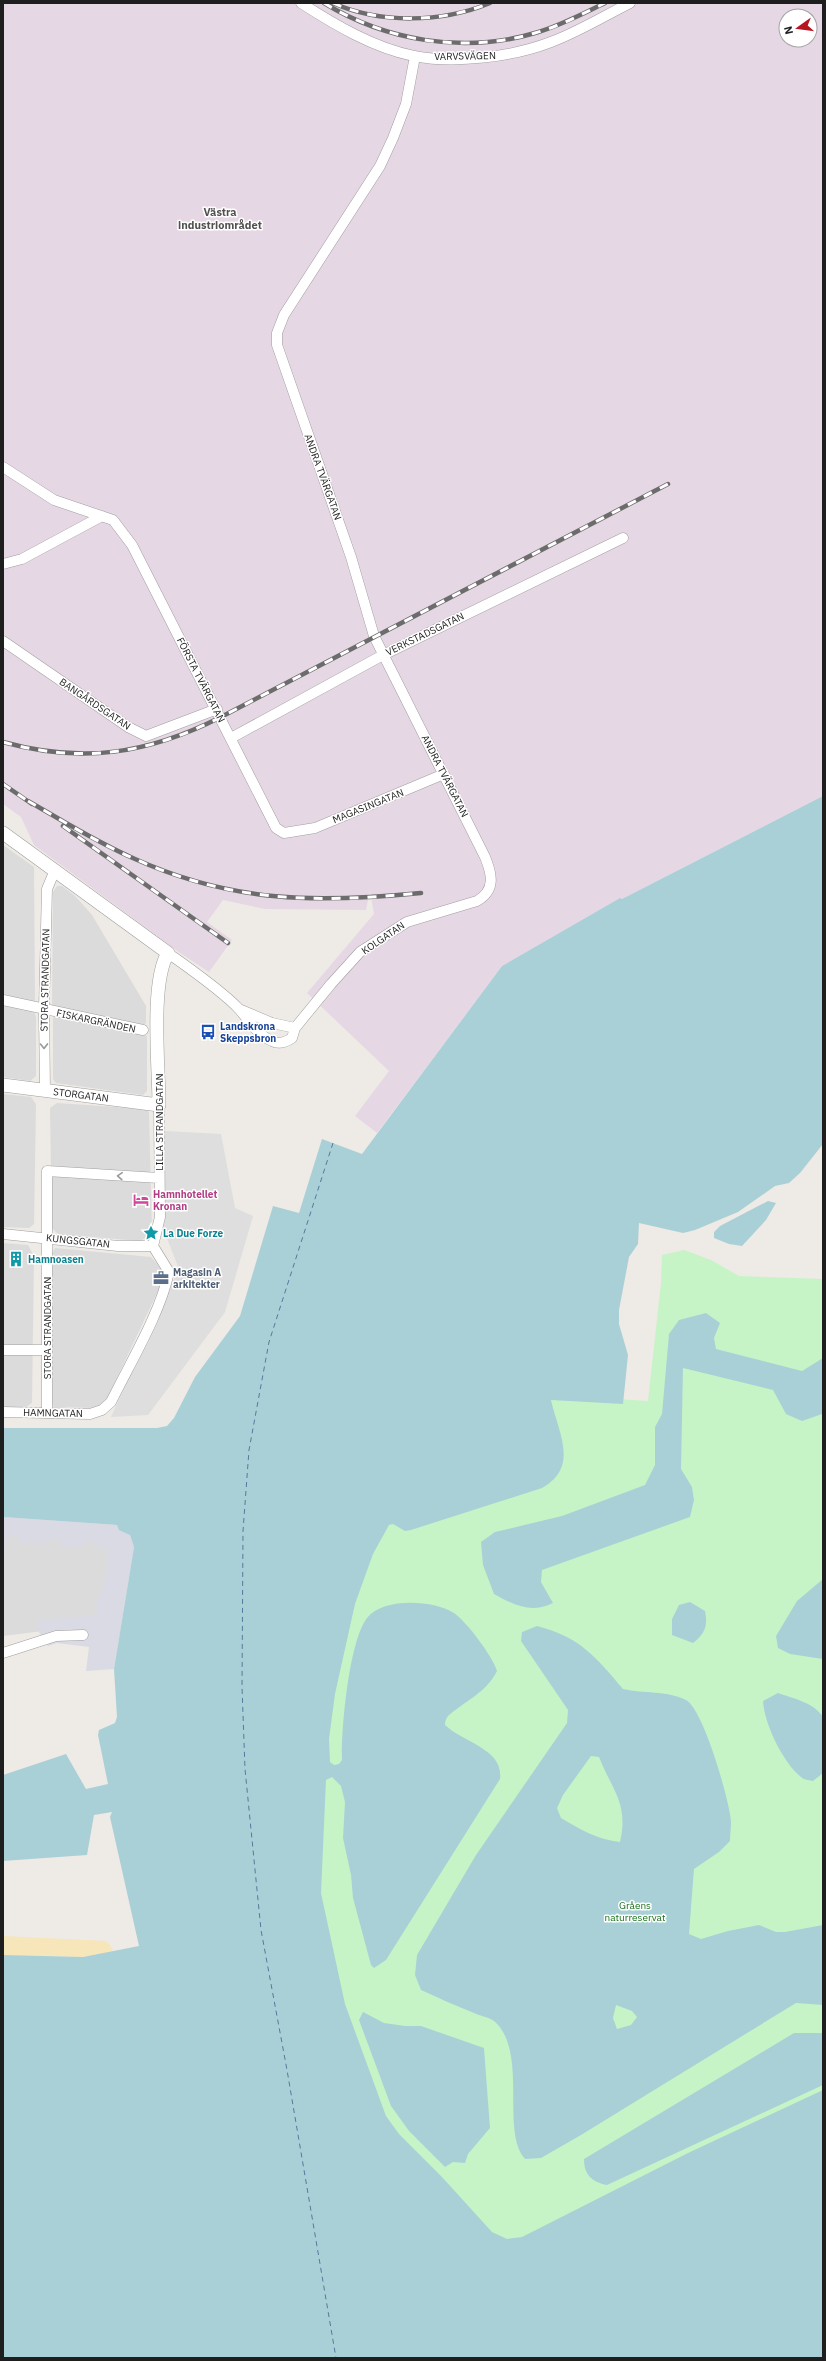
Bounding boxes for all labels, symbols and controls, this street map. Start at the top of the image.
north arrow [778,8,818,48]
text: N [781,25,796,36]
street label: VARVSVÄGEN [434,49,496,63]
district label: Västra industriområdet [178,205,262,232]
street label: ANDRA TVÄRGATAN [301,432,345,522]
street label: VERKSTADSGATAN [384,609,466,659]
street label: FÖRSTA TVÄRGATAN [174,635,228,725]
street label: BANGÅRDSGATAN [57,675,133,733]
street label: ANDRA TVÄRGATAN [419,733,471,819]
street label: MAGASINGATAN [330,786,406,826]
street label: KOLGATAN [359,919,407,957]
street label: STORA STRANDGATAN [38,929,52,1031]
street label: FISKARGRÄNDEN [55,1006,137,1036]
place label: Landskrona Skeppsbron [220,1020,276,1045]
bus stop icon: Landskrona Skeppsbron [199,1023,217,1041]
one-way arrow [40,1043,48,1049]
street label: LILLA STRANDGATAN [153,1073,166,1171]
street label: STORGATAN [52,1085,110,1105]
one-way arrow [117,1171,123,1180]
place label: Hamnhotellet Kronan [153,1188,217,1213]
hotel icon: Hamnhotellet Kronan [132,1191,150,1209]
place icon: La Due Forze [142,1224,160,1242]
place label: La Due Forze [163,1227,224,1240]
street label: KUNGSGATAN [45,1231,111,1251]
building icon: Hamnoasen [7,1250,25,1268]
place label: Hamnoasen [28,1253,84,1266]
place label: Magasin A arkitekter [173,1266,221,1291]
office icon: Magasin A arkitekter [152,1269,170,1287]
street label: STORA STRANDGATAN [41,1277,54,1379]
street label: HAMNGATAN [23,1406,83,1420]
park label: Gråens naturreservat [605,1899,666,1924]

